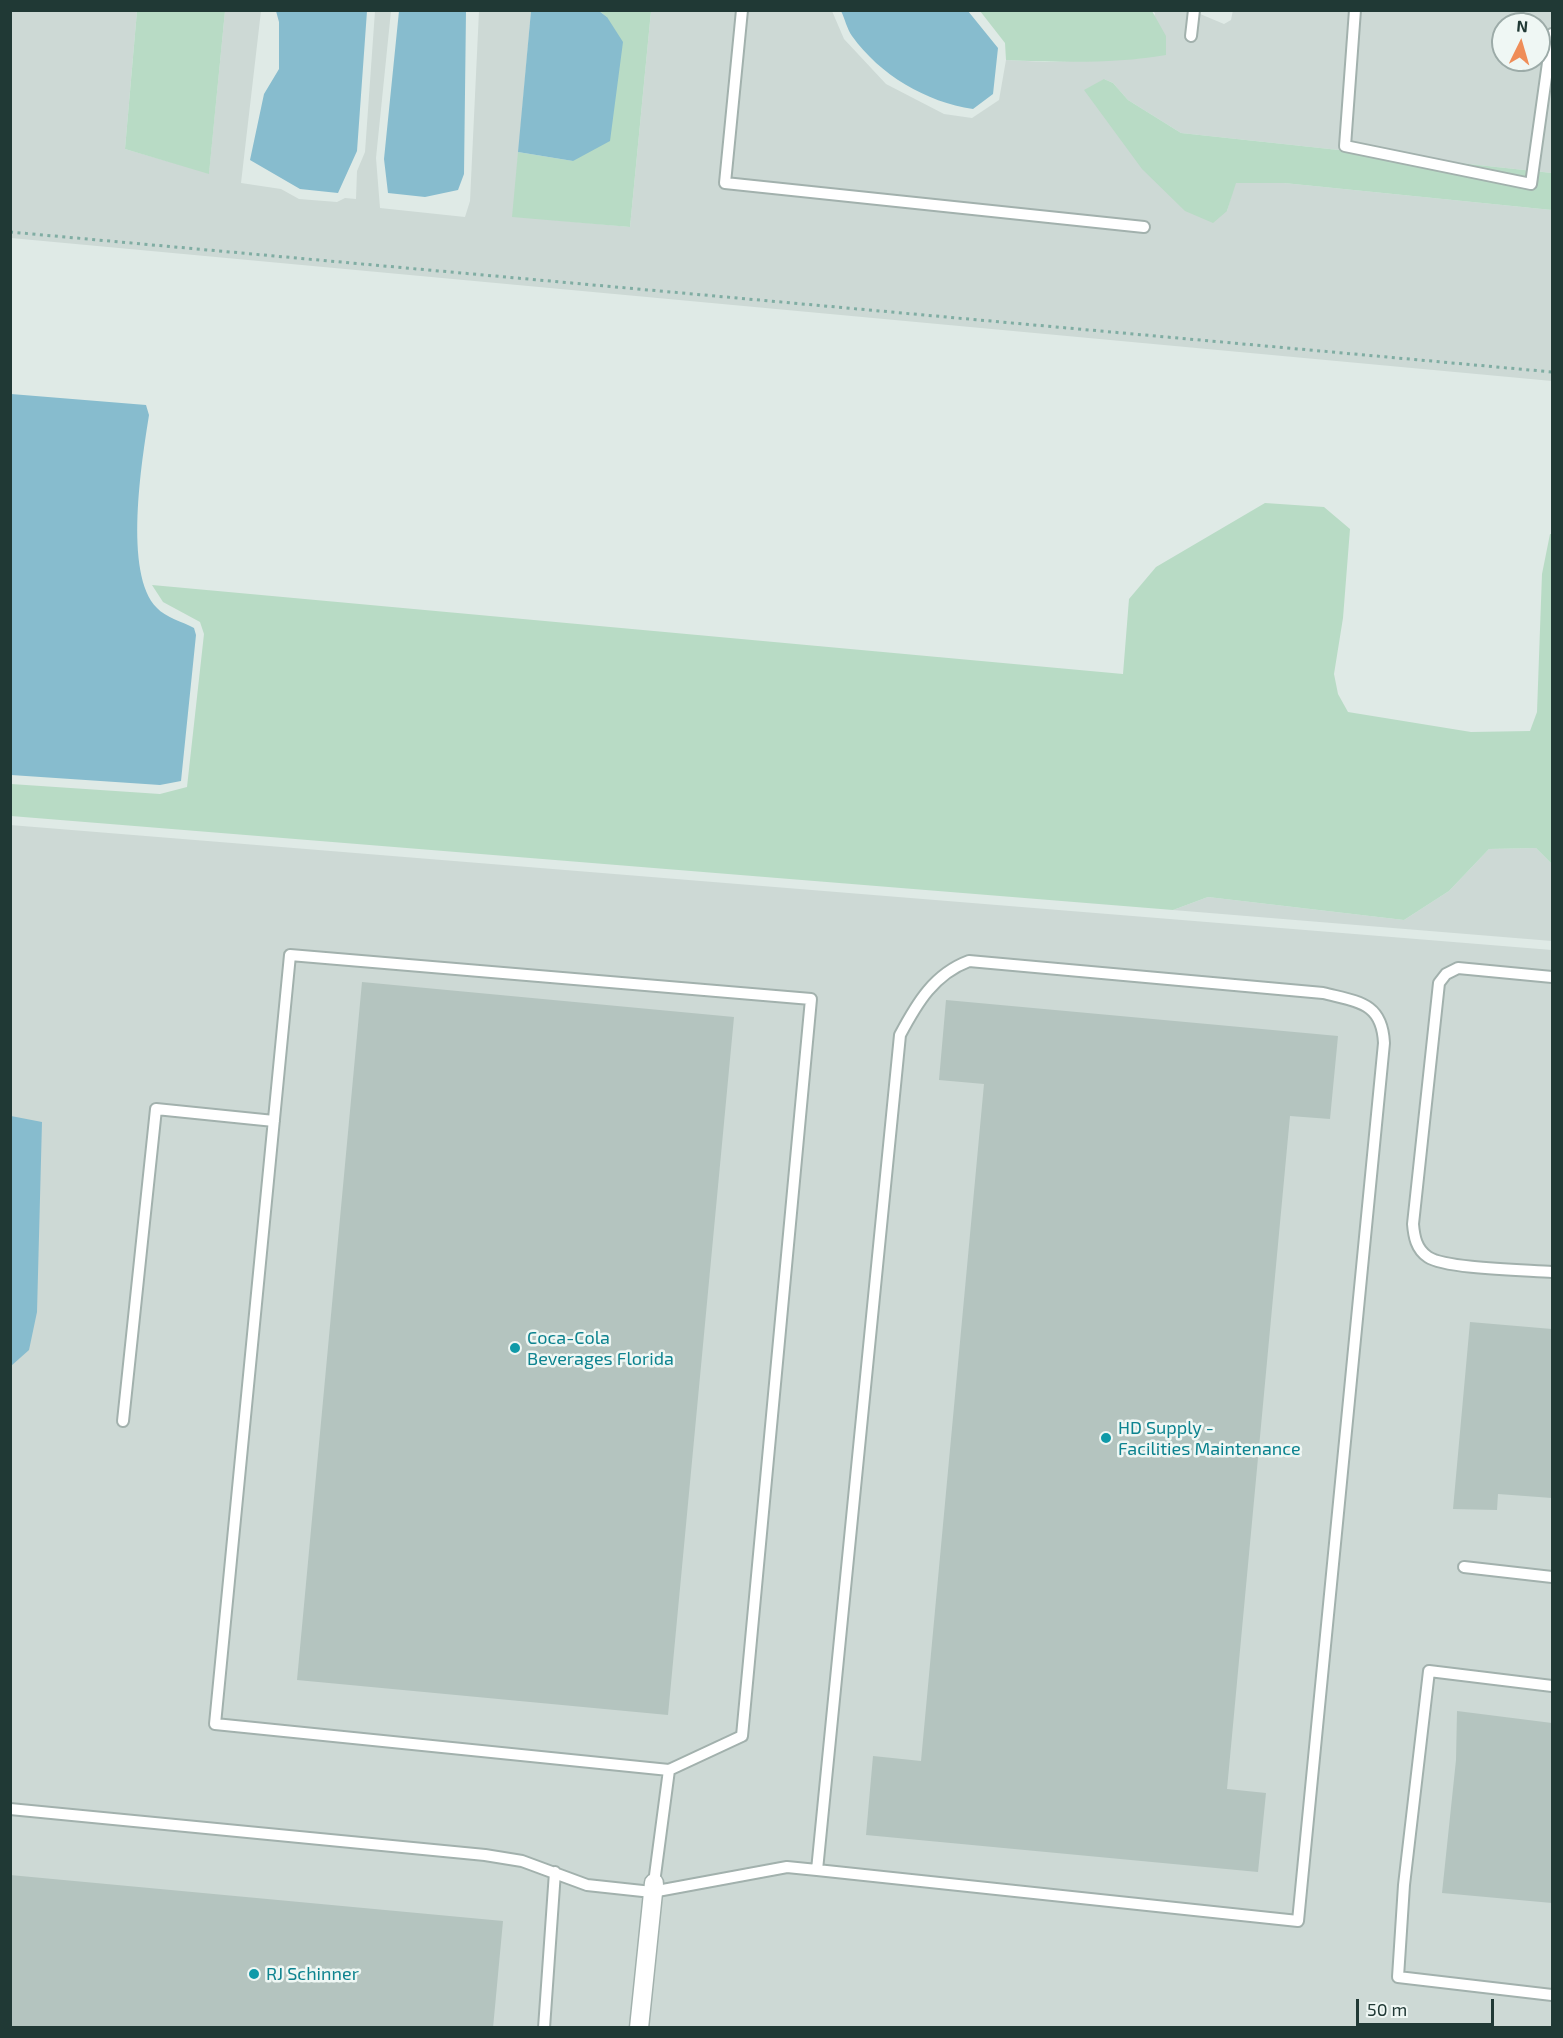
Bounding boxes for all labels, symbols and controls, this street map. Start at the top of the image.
north arrow [1491,12,1551,72]
text: N [1516,16,1529,36]
place label: Coca-Cola Beverages Florida [527,1327,674,1370]
marker: Coca-Cola Beverages Florida [508,1341,522,1355]
place label: HD Supply - Facilities Maintenance [1118,1417,1301,1460]
marker: HD Supply - Facilities Maintenance [1099,1431,1113,1445]
place label: RJ Schinner [266,1963,359,1985]
marker: RJ Schinner [247,1967,261,1981]
scale bar [1359,1987,1497,2025]
text: 50 m [1367,1998,1407,2020]

